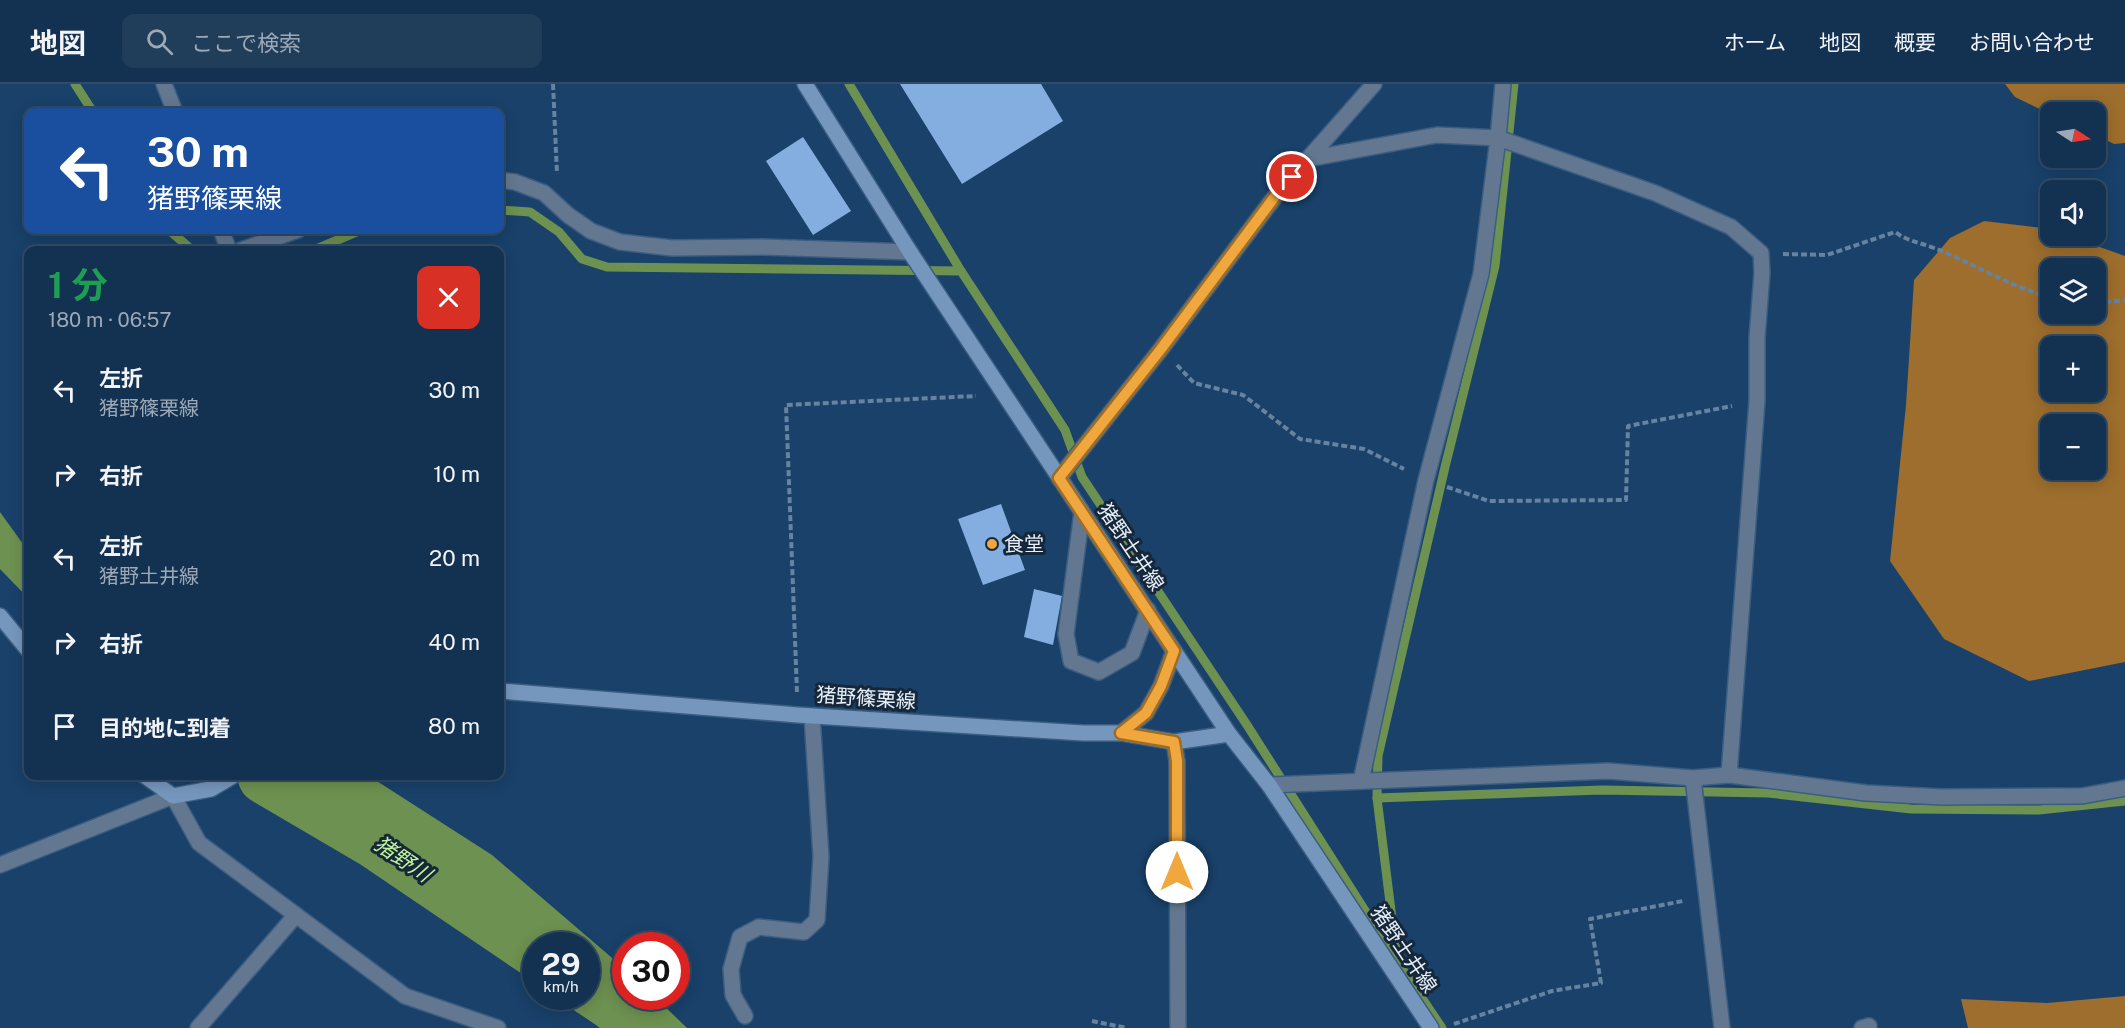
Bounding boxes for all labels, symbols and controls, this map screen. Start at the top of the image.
search box [122,14,542,68]
icon: search [143,25,176,58]
text: 地図 [30,26,86,59]
text: ここで検索 [191,30,301,56]
text: ホーム [1724,30,1786,55]
text: 地図 [1819,30,1861,55]
text: 概要 [1894,30,1936,55]
text: お問い合わせ [1969,30,2095,55]
north arrow [2040,102,2106,168]
map controls [2040,102,2106,480]
text: 30 m [147,127,249,176]
icon: left [48,132,126,210]
pin [1266,151,1317,202]
icon: arrive [1275,160,1308,193]
button: sound [2040,180,2106,246]
text: 猪野篠栗線 [147,182,282,214]
button: layers [2040,258,2106,324]
text: 1 分 [48,264,108,306]
button: close [417,266,480,329]
text: 180 m · 06:57 [48,308,171,332]
button: + [2040,336,2106,402]
text: 左折 [99,365,143,391]
icon: left [48,374,81,407]
text: 30 m [428,377,480,403]
text: 猪野篠栗線 [99,396,199,420]
button: − [2040,414,2106,480]
icon: right [48,458,81,491]
text: 10 m [433,461,480,487]
text: 右折 [99,463,143,489]
street label: 猪野土井線 [1093,499,1169,595]
place label: 食堂 [1004,532,1044,556]
text: 左折 [99,533,143,559]
marker: 食堂 [985,537,999,551]
icon: left [48,542,81,575]
text: 20 m [429,545,480,571]
text: 猪野土井線 [99,564,199,588]
icon: right [48,626,81,659]
text: 40 m [428,629,480,655]
text: 右折 [99,631,143,657]
street label: 猪野篠栗線 [815,683,917,713]
icon: arrive [48,710,81,743]
text: 80 m [428,713,480,739]
text: 目的地に到着 [99,715,231,741]
water label: 猪野川 [370,831,438,888]
position arrow [1145,840,1209,904]
street label: 猪野土井線 [1366,901,1442,997]
speed limit sign: 30 [612,932,690,1010]
text: 29 [542,946,580,982]
text: km/h [543,978,579,995]

